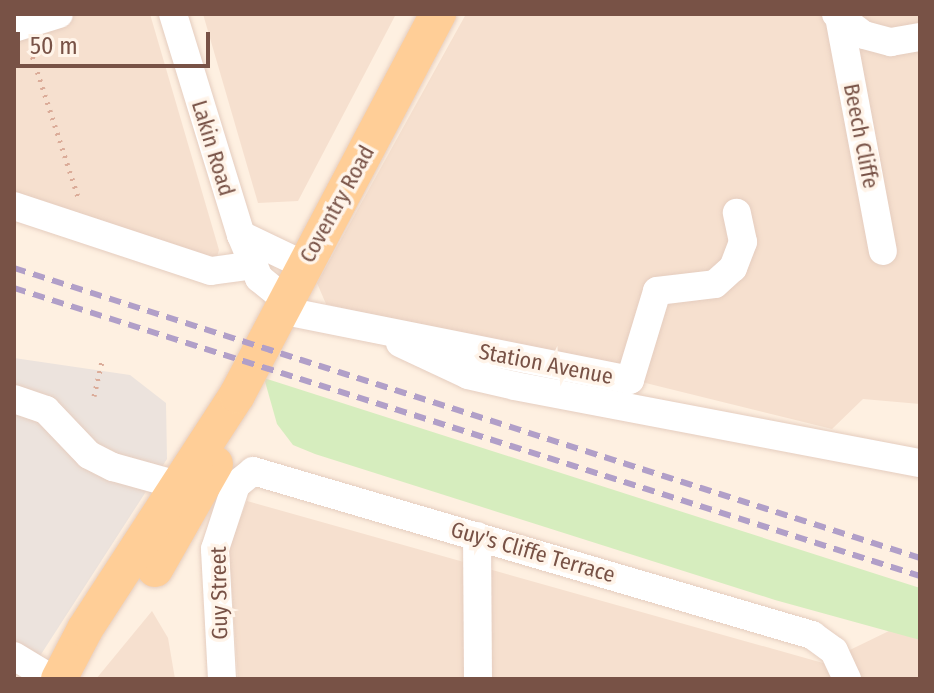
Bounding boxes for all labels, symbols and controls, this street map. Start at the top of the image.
scale bar [20,16,214,66]
text: 50 m [30,32,78,60]
street label: Beech Cliffe [838,81,884,191]
street label: Lakin Road [186,97,240,199]
street label: Coventry Road [294,141,380,267]
street label: Station Avenue [477,338,615,390]
street label: Guy's Cliffe Terrace [448,516,618,588]
street label: Guy Street [205,546,233,640]

